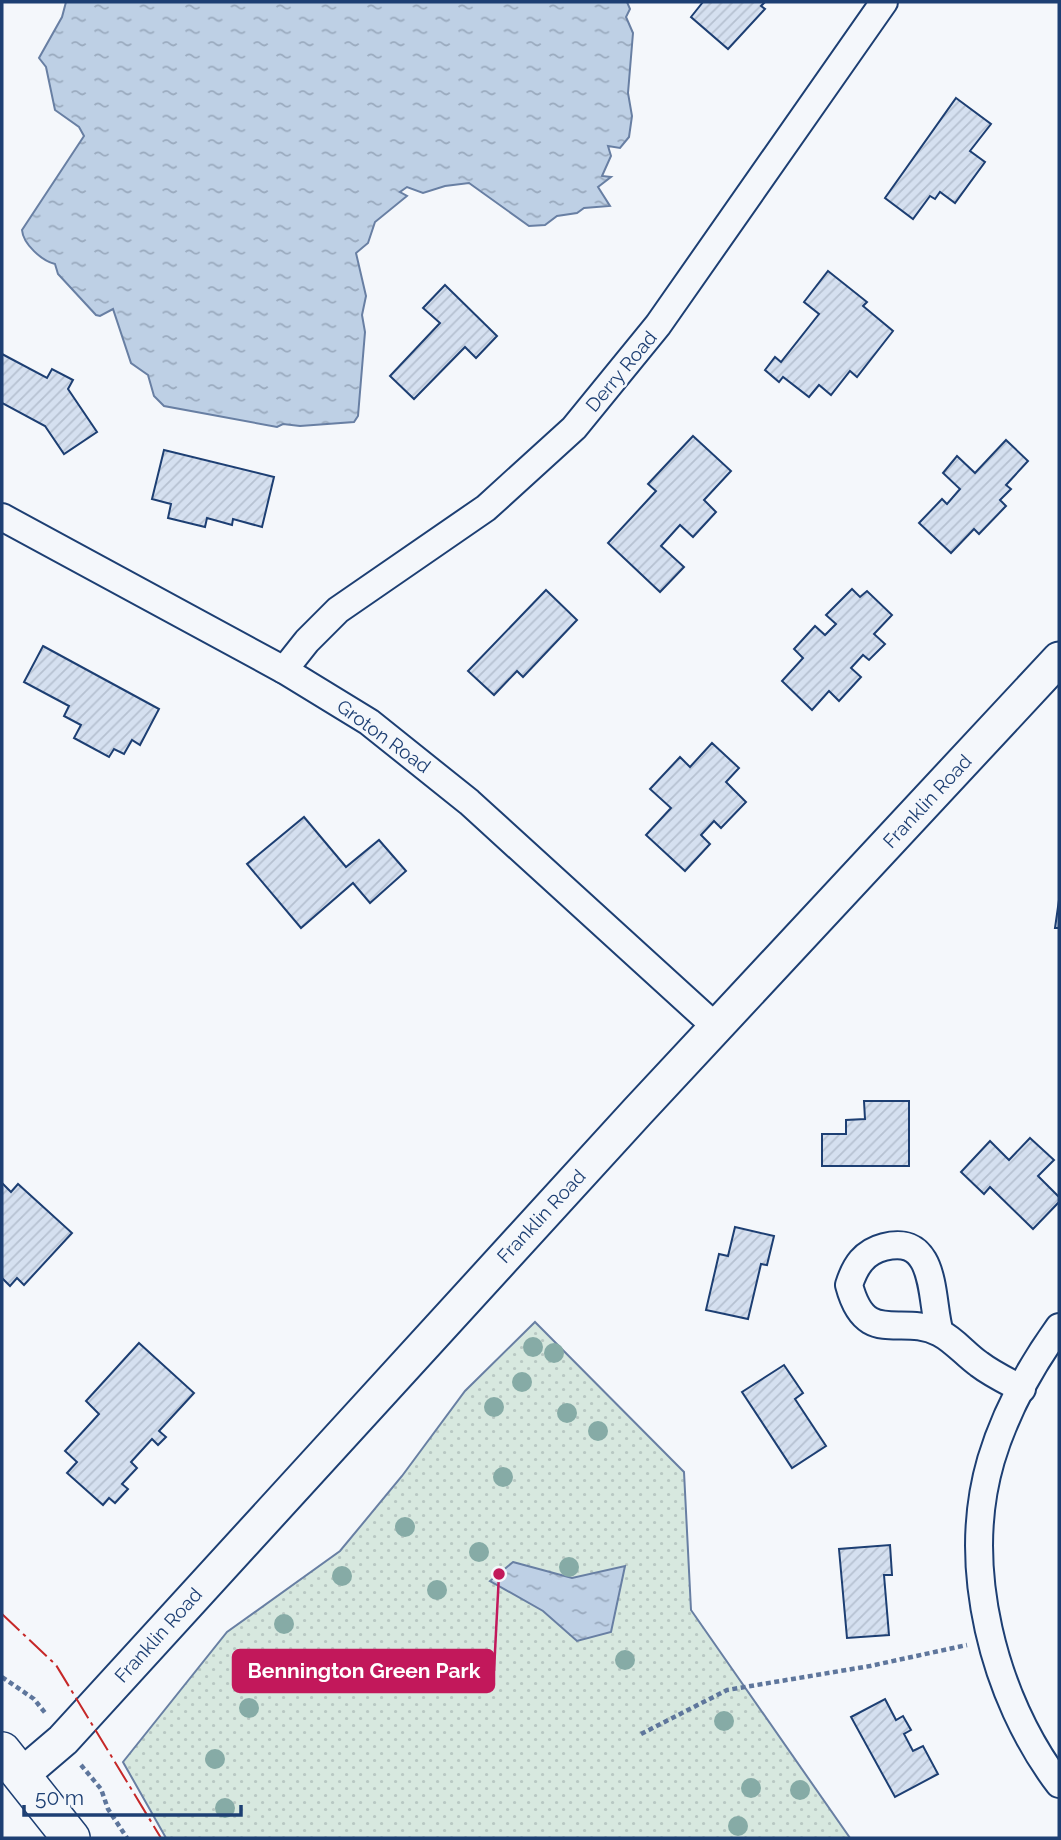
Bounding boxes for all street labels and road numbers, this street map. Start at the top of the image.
street label: Derry Road [581,326,661,416]
street label: Groton Road [333,695,435,777]
street label: Franklin Road [878,750,976,852]
street label: Franklin Road [492,1165,590,1267]
street label: Franklin Road [110,1583,206,1687]

